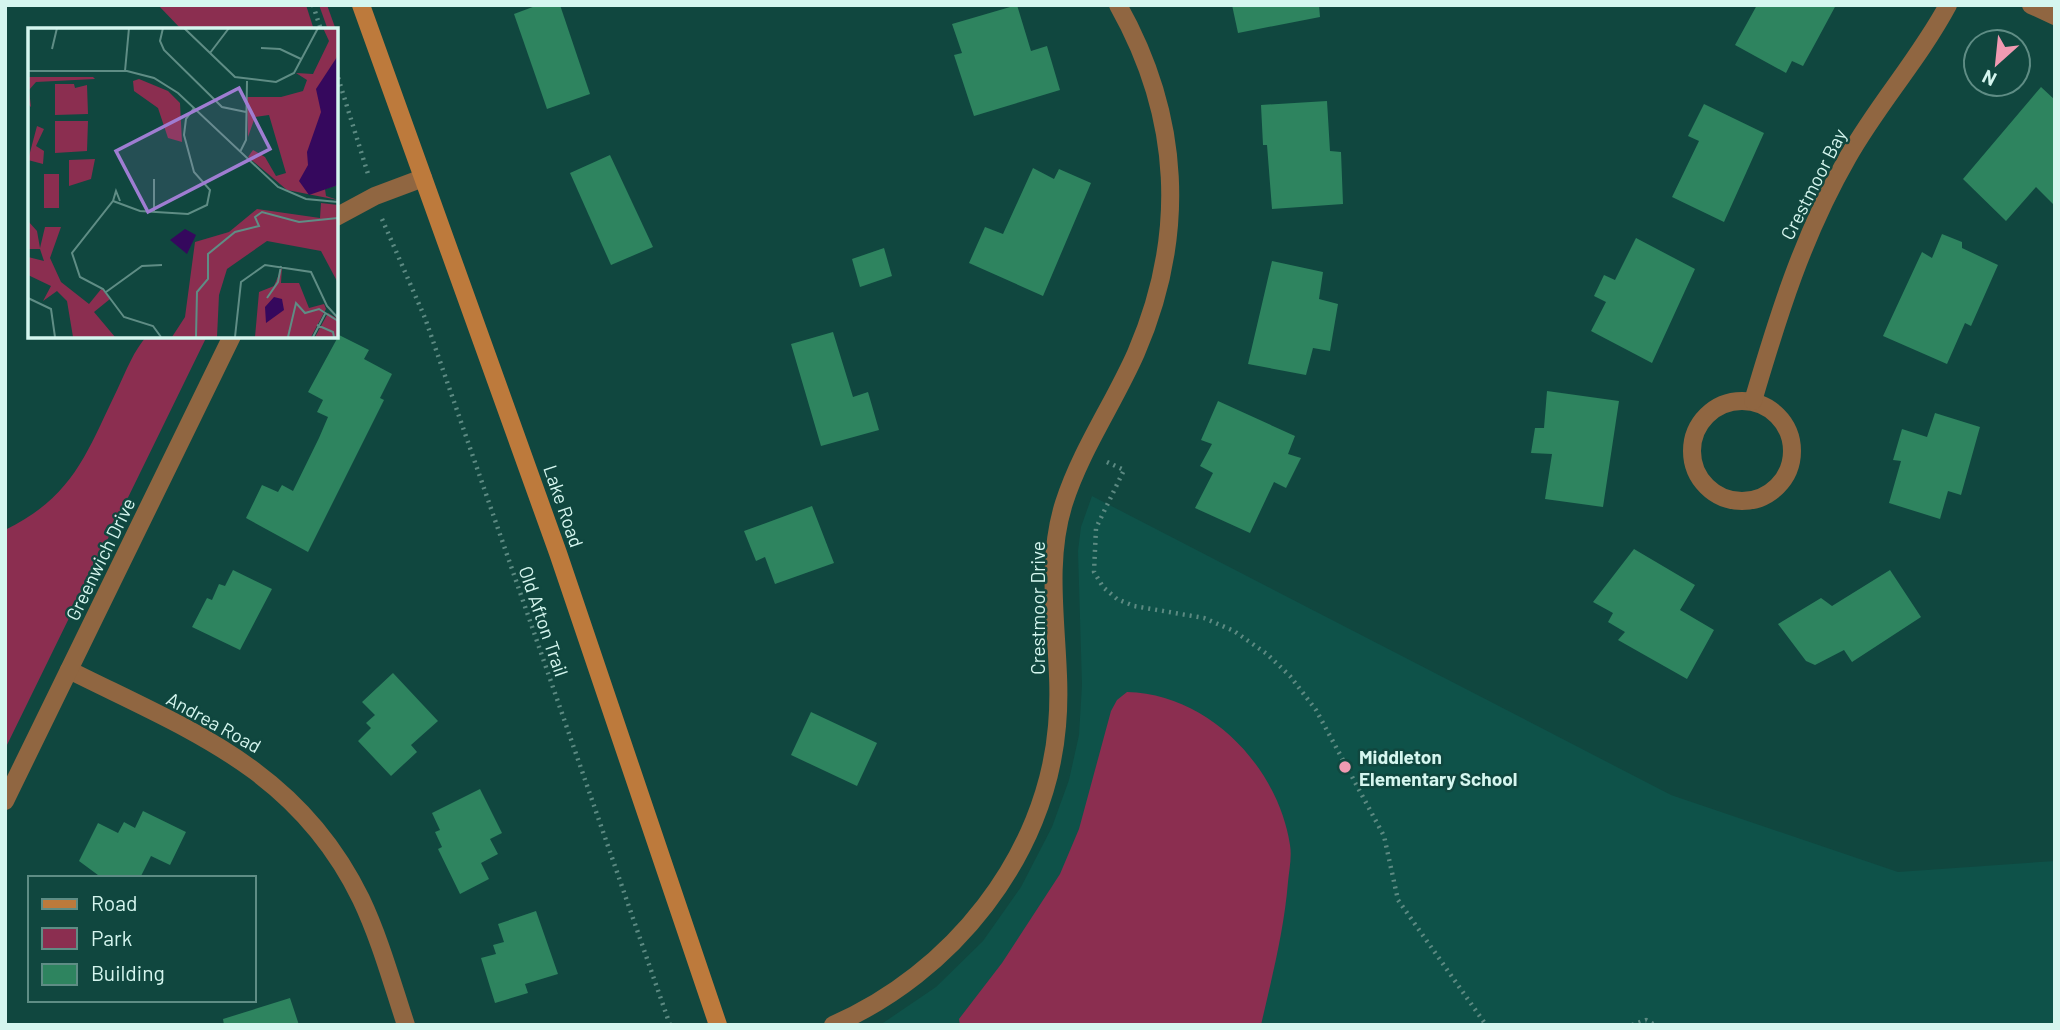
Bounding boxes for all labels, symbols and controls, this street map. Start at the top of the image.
inset map [28,28,338,338]
north arrow [1962,28,2032,98]
text: N [1978,65,2000,92]
street label: Crestmoor Bay [1775,124,1851,243]
street label: Lake Road [539,462,589,550]
street label: Greenwich Drive [60,494,140,624]
street label: Crestmoor Drive [1026,541,1049,675]
street label: Old Afton Trail [514,563,574,679]
street label: Andrea Road [163,687,265,757]
place label: Middleton Elementary School [1359,745,1517,790]
marker: Middleton Elementary School [1337,759,1353,775]
legend [28,876,256,1002]
text: Road [91,890,137,915]
text: Park [91,925,132,950]
text: Building [91,960,165,985]

